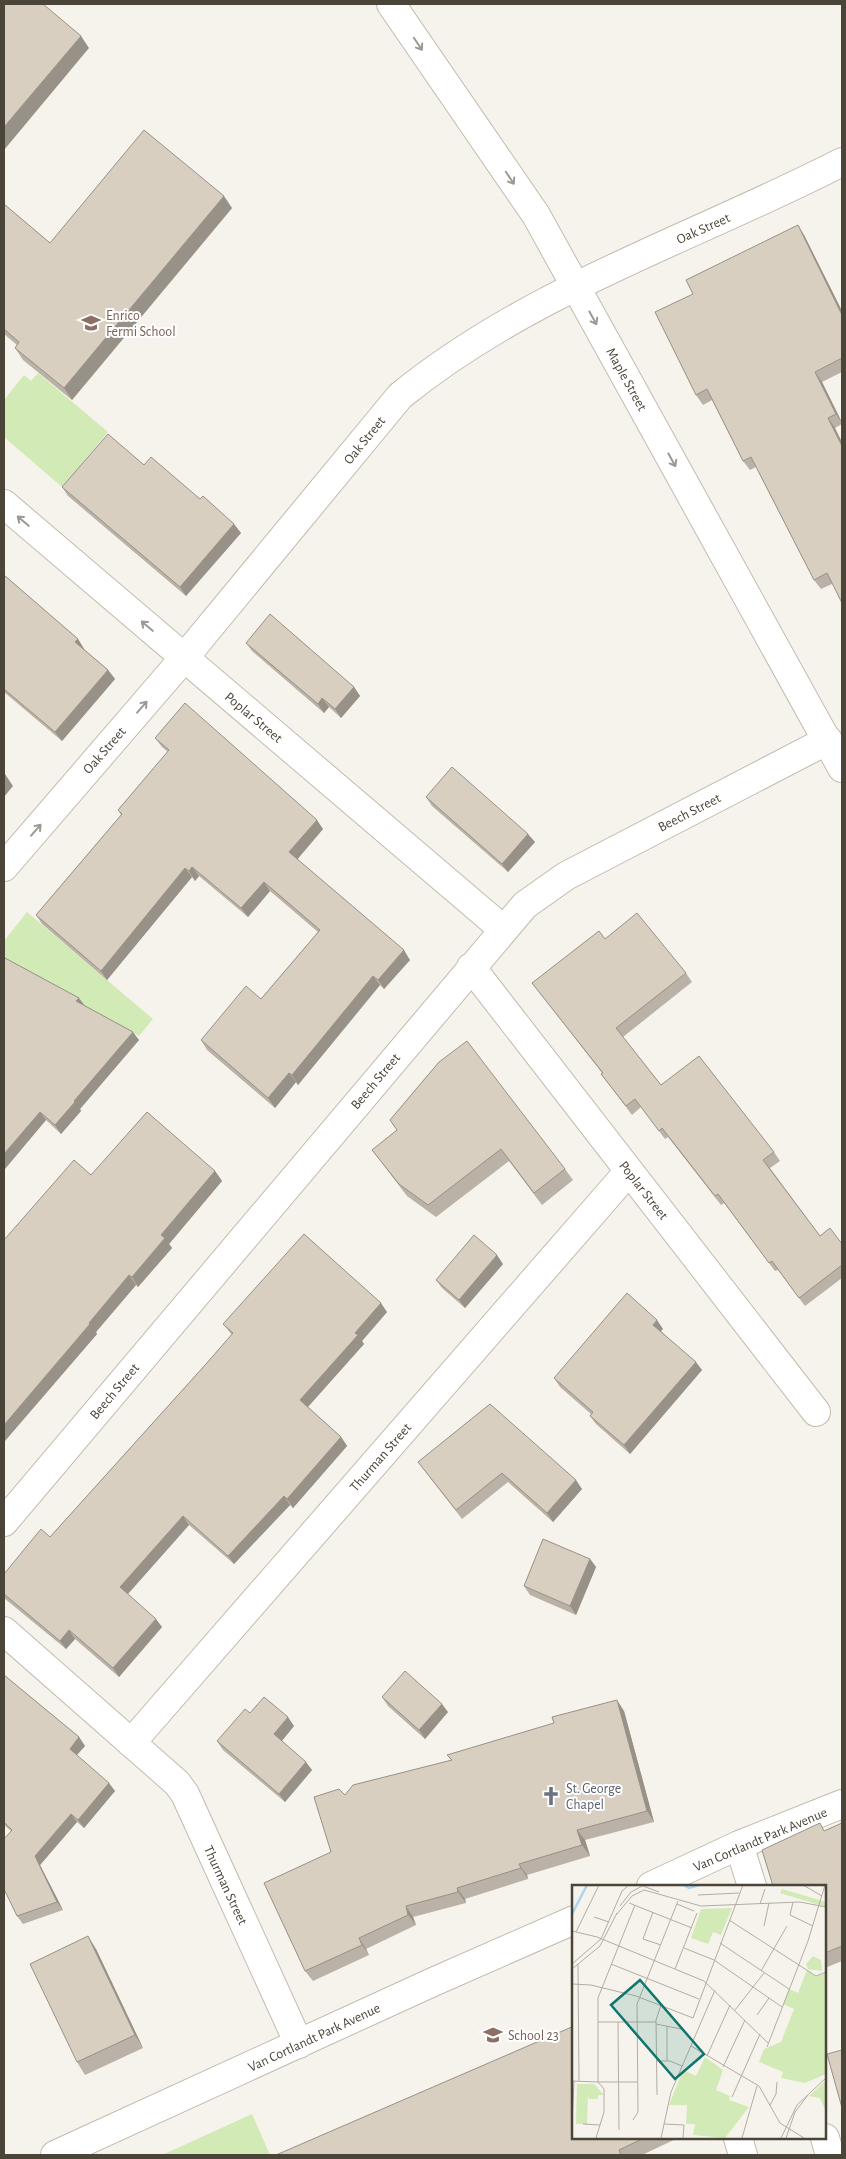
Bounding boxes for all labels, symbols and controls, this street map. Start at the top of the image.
one-way arrow [413,37,424,51]
one-way arrow [505,171,515,185]
street label: Oak Street [675,211,733,247]
place label: Enrico Fermi School [106,309,176,339]
one-way arrow [588,310,598,325]
school or university icon: Enrico Fermi School [80,312,102,334]
street label: Maple Street [603,346,649,414]
street label: Oak Street [341,414,388,467]
one-way arrow [667,452,677,467]
one-way arrow [17,515,30,526]
one-way arrow [141,621,154,632]
street label: Poplar Street [222,690,285,746]
one-way arrow [136,700,148,713]
street label: Oak Street [81,724,129,777]
street label: Beech Street [656,791,723,835]
one-way arrow [30,823,41,836]
street label: Beech Street [348,1051,403,1112]
street label: Poplar Street [616,1159,671,1223]
street label: Beech Street [87,1361,142,1422]
street label: Thurman Street [347,1420,414,1495]
place label: St. George Chapel [566,1782,621,1812]
church icon: St. George Chapel [540,1785,562,1807]
street label: Van Cortlandt Park Avenue [691,1805,829,1875]
street label: Thurman Street [201,1844,250,1928]
inset map [572,1885,826,2139]
street label: Van Cortlandt Park Avenue [246,2001,383,2075]
school or university icon: School 23 [482,2024,504,2046]
place label: School 23 [508,2029,559,2043]

